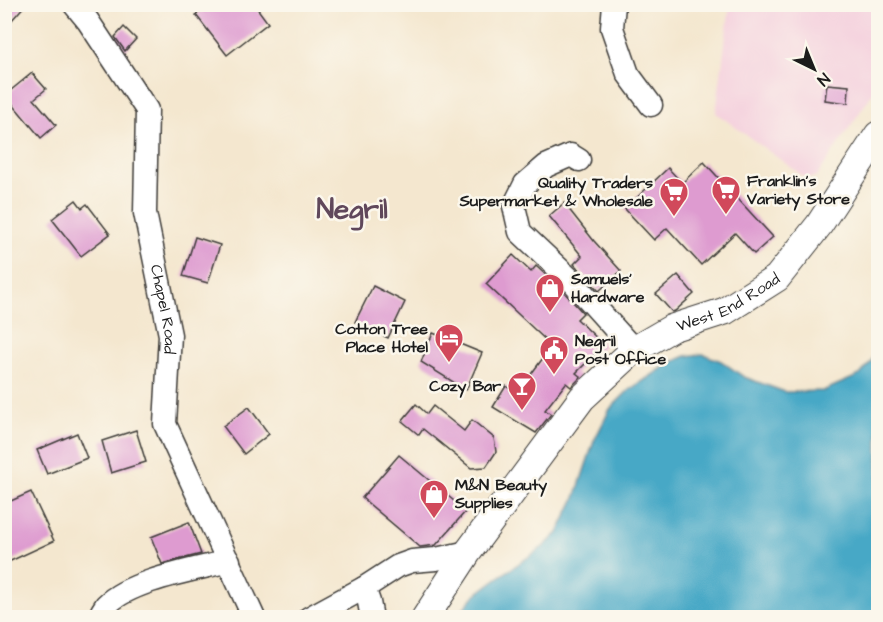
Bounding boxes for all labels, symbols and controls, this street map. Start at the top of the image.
north arrow [784,39,844,99]
text: N [812,68,835,91]
place label: Franklin's Variety Store [746,170,850,211]
place label: Quality Traders Supermarket & Wholesale [459,172,653,212]
supermarket icon: Franklin's Variety Store [710,174,742,216]
supermarket icon: Quality Traders Supermarket & Wholesale [658,176,690,218]
district label: Negril [316,190,388,231]
street label: Chapel Road [145,263,181,355]
place label: Samuels' Hardware [570,268,645,308]
street label: West End Road [674,268,784,337]
shop icon: Samuels' Hardware [534,272,566,314]
place label: Cotton Tree Place Hotel [335,318,428,358]
hotel icon: Cotton Tree Place Hotel [433,322,465,364]
place label: Negril Post Office [575,330,666,370]
public building icon: Negril Post Office [538,334,570,376]
bar icon: Cozy Bar [506,370,538,412]
place label: Cozy Bar [429,375,501,398]
place label: M&N Beauty Supplies [454,474,547,514]
shop icon: M&N Beauty Supplies [418,478,450,520]

